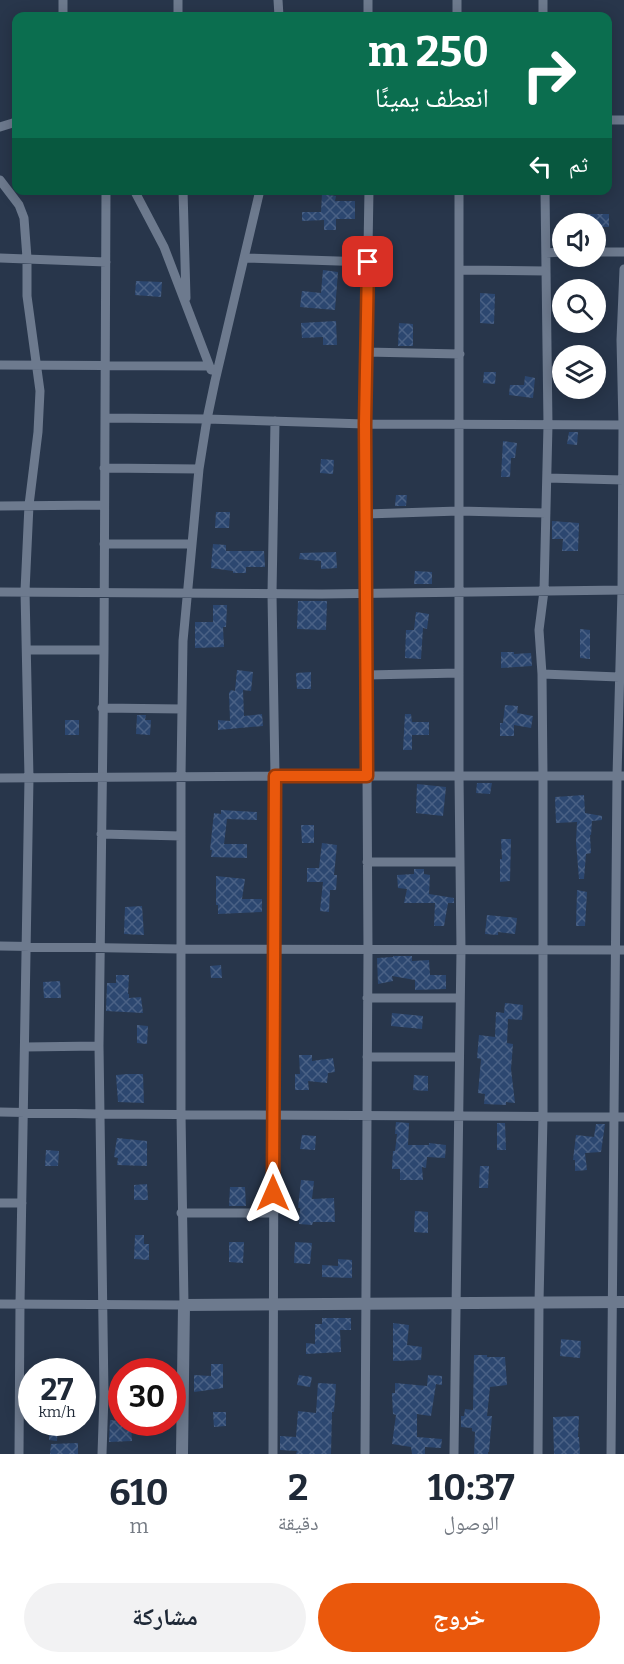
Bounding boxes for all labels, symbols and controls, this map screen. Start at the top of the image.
text: 250 m [368,27,489,77]
icon: right [510,36,588,114]
text: انعطف يمينًا [375,82,489,114]
icon: left [524,150,557,183]
text: ثم [569,151,588,178]
map controls [552,213,606,399]
button: sound [552,213,606,267]
pin [342,236,393,287]
icon: arrive [351,245,384,278]
button: search [552,279,606,333]
button: layers [552,345,606,399]
position arrow [241,1161,305,1225]
speed limit sign: 30 [108,1358,186,1436]
text: 27 [41,1372,73,1408]
text: km/h [38,1403,76,1421]
text: 2 [288,1466,308,1510]
text: 10:37 [428,1466,515,1510]
text: 610 [109,1471,169,1515]
text: دقيقة [278,1511,319,1535]
text: الوصول [444,1511,499,1535]
text: m [129,1514,148,1538]
button: مشاركة [24,1583,306,1652]
button: خروج [318,1583,600,1652]

